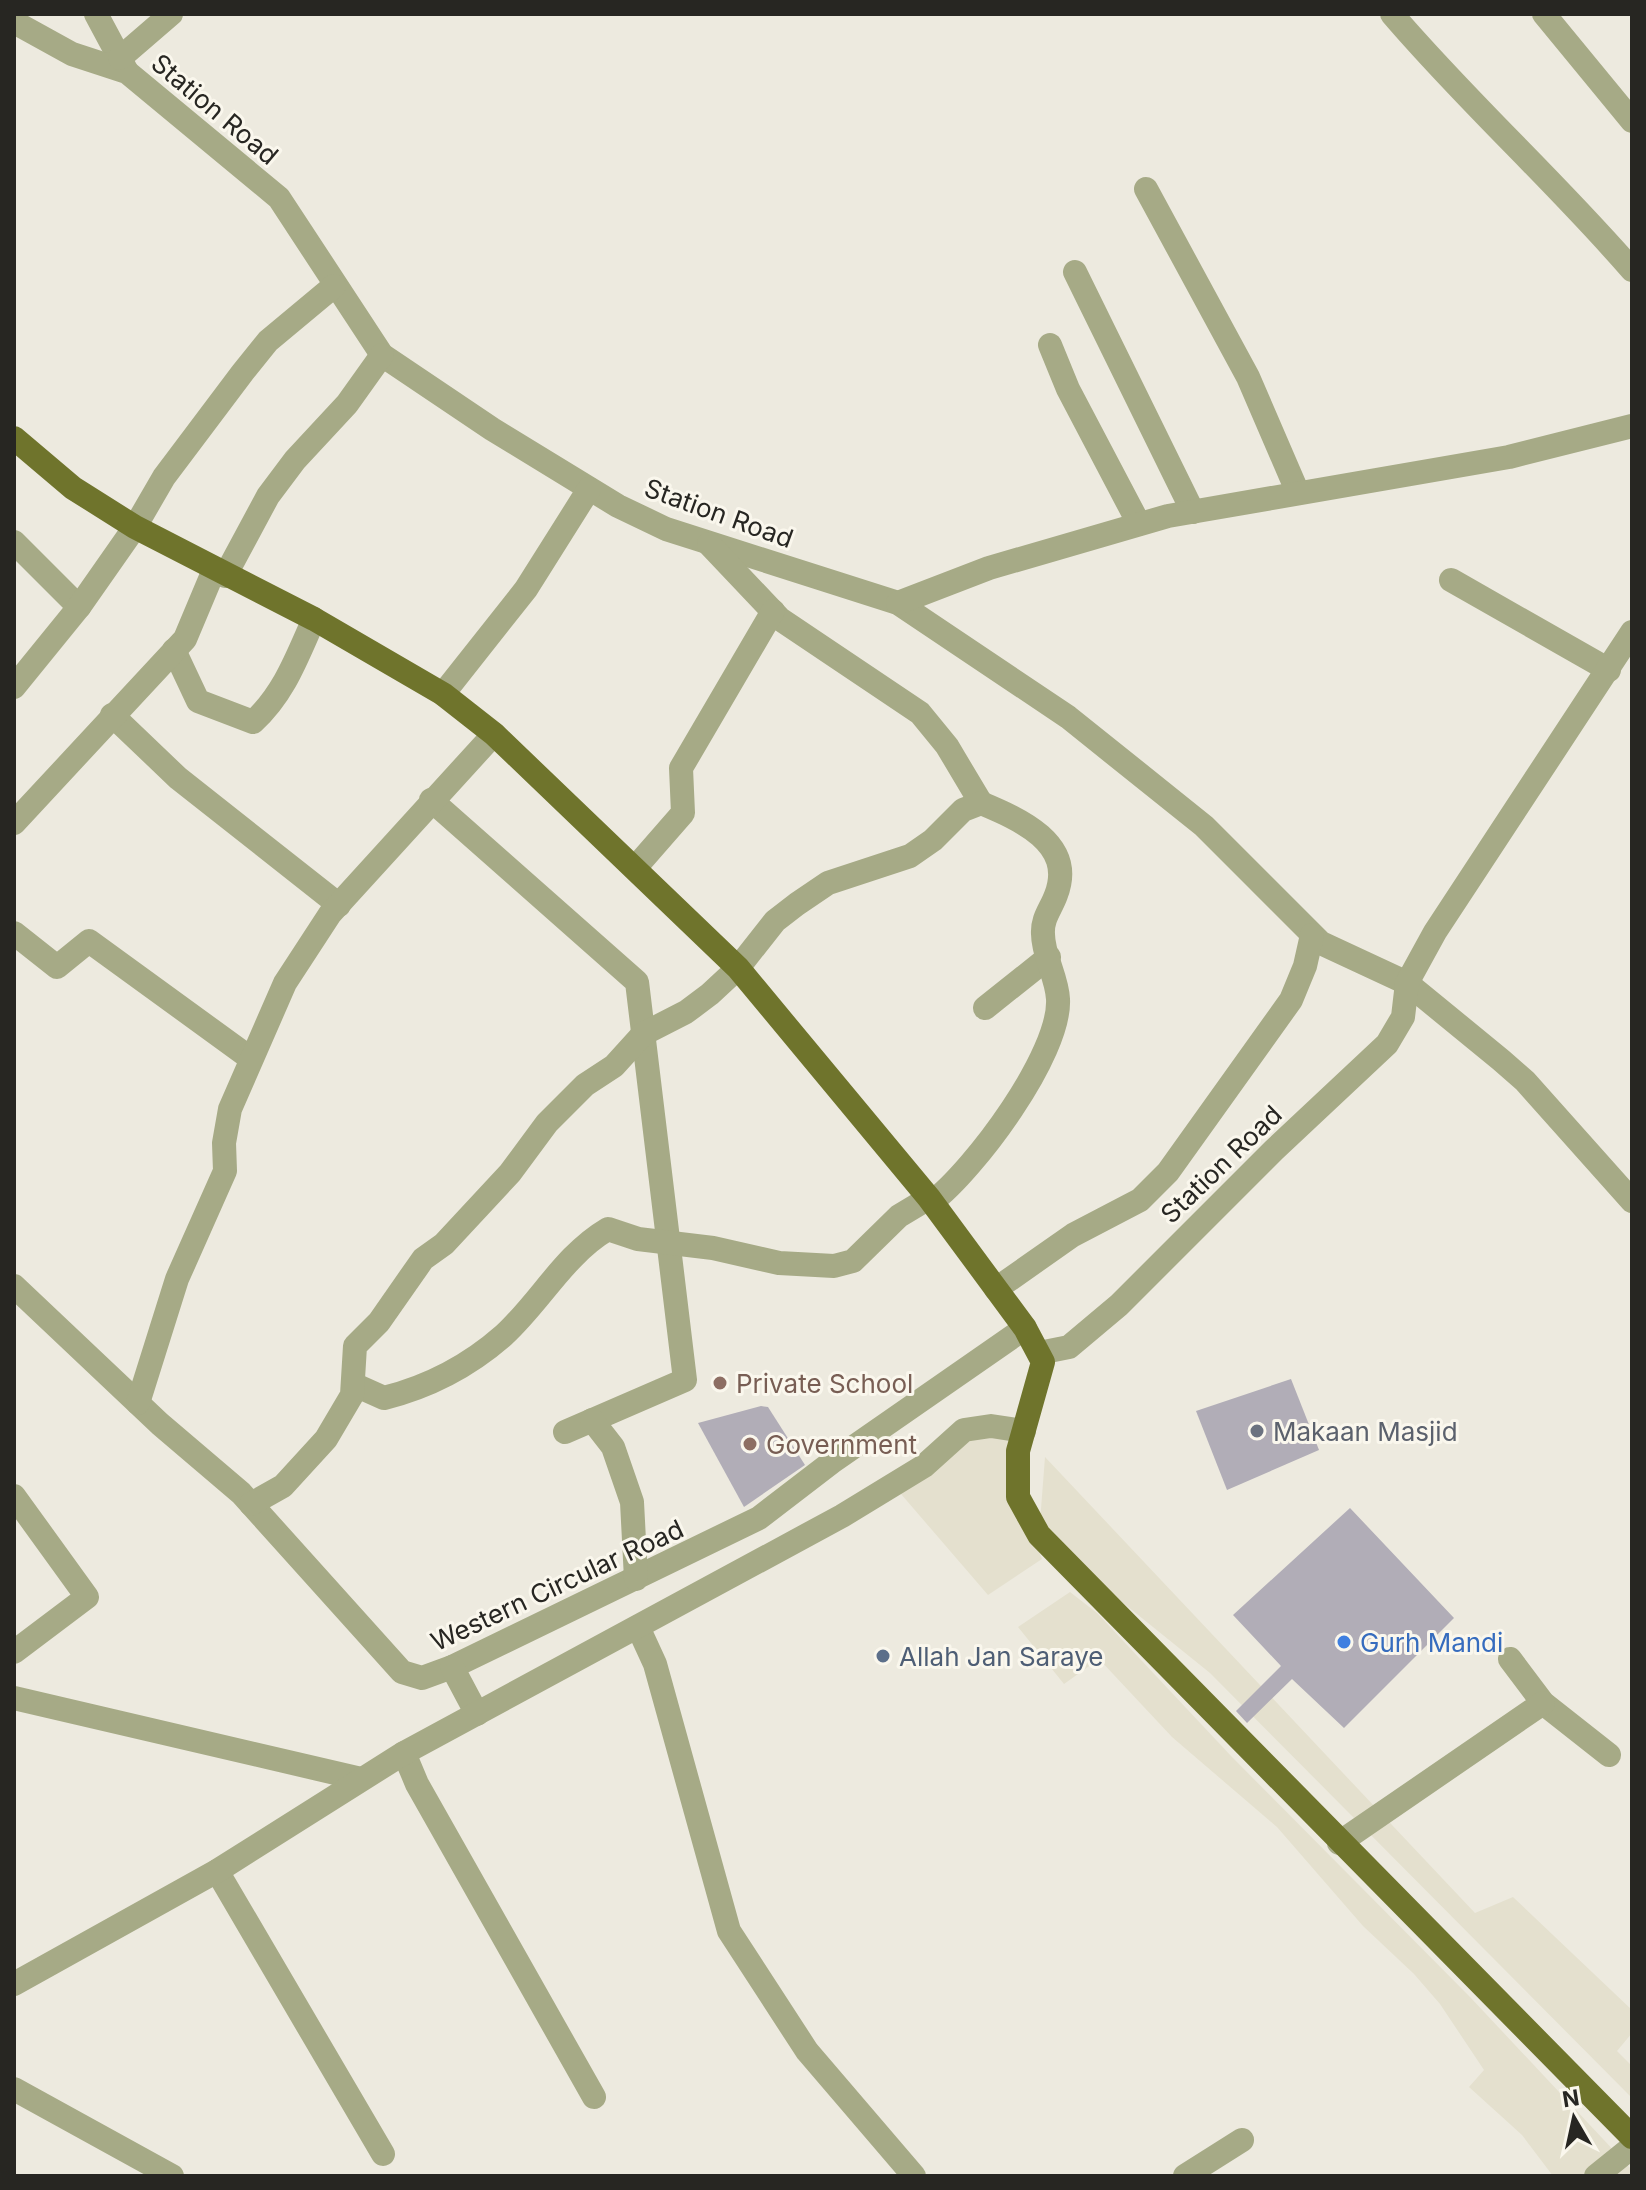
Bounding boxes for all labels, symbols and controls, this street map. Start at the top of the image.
street label: Station Road [145,47,285,171]
street label: Station Road [641,472,797,554]
street label: Station Road [1154,1099,1288,1229]
place label: Private School [736,1368,913,1399]
marker: Private School [711,1374,729,1392]
place label: Makaan Masjid [1273,1416,1458,1447]
marker: Makaan Masjid [1248,1422,1266,1440]
place label: Government [766,1429,917,1460]
marker: Government [741,1435,759,1453]
street label: Western Circular Road [426,1513,688,1657]
place label: Gurh Mandi [1360,1627,1503,1658]
marker: Gurh Mandi [1335,1633,1353,1651]
place label: Allah Jan Saraye [899,1641,1103,1672]
marker: Allah Jan Saraye [874,1647,892,1665]
north arrow [1534,2078,1614,2158]
text: N [1561,2084,1581,2112]

